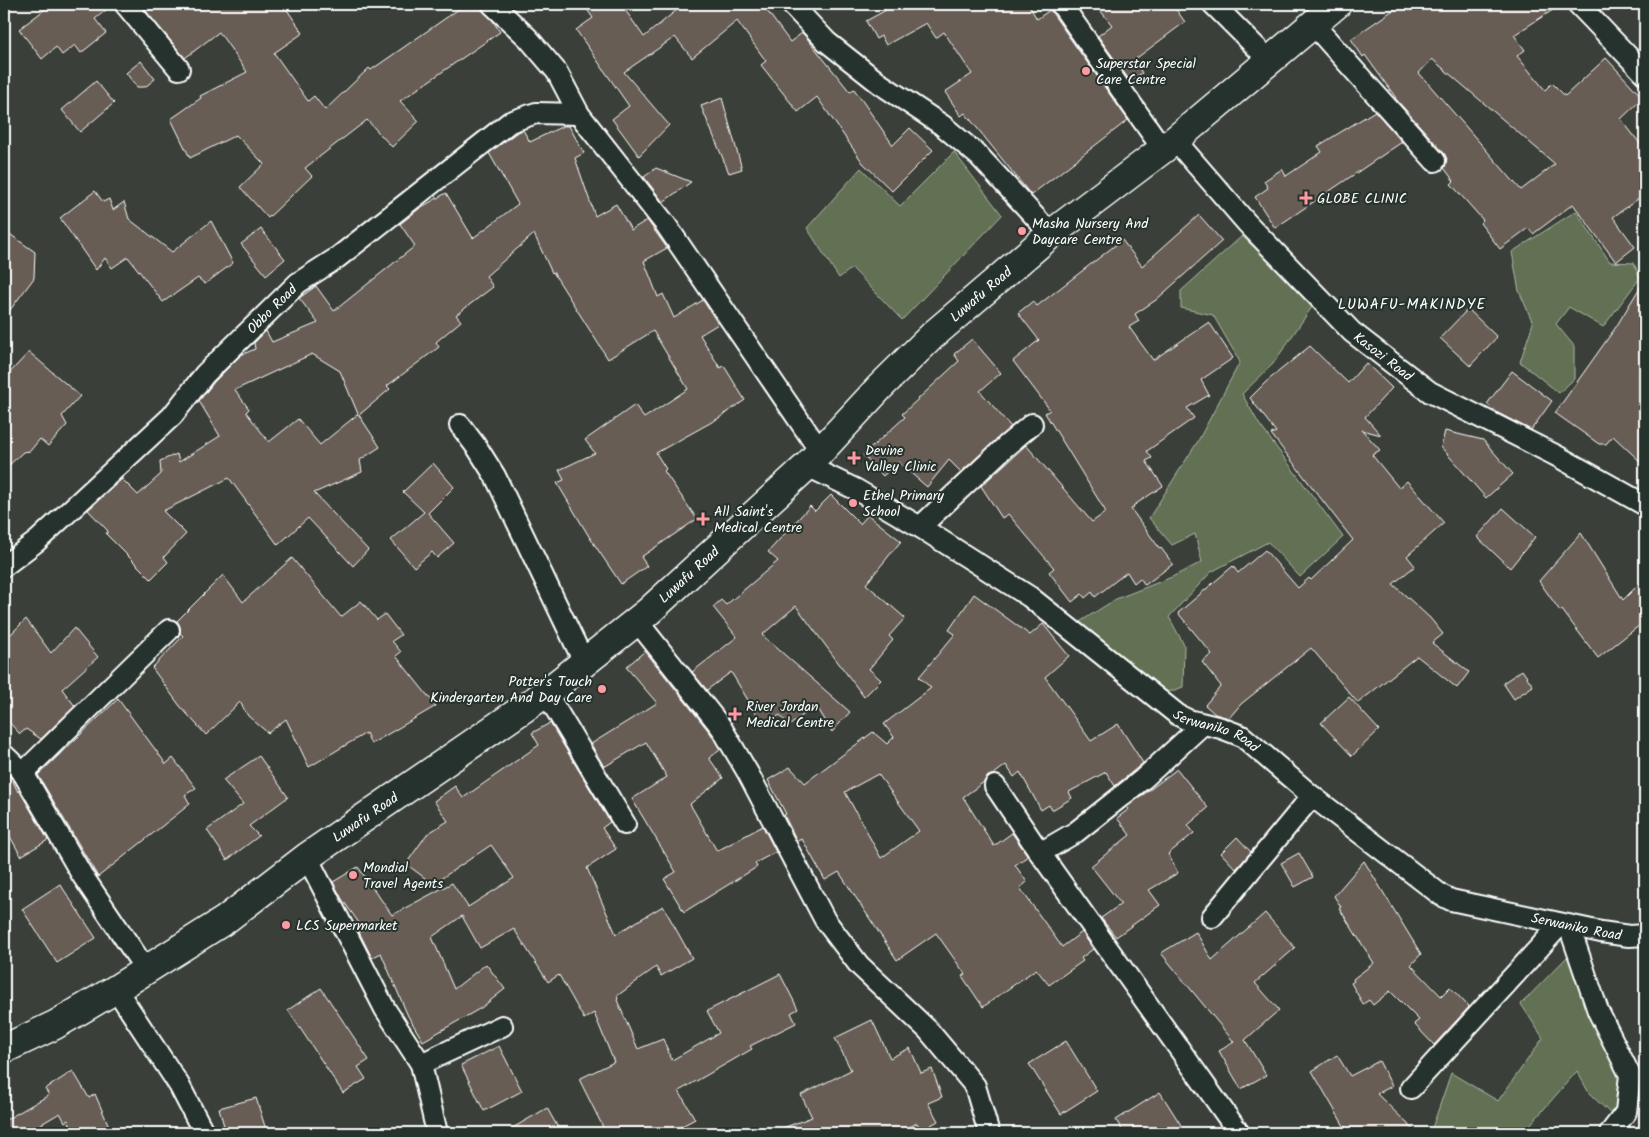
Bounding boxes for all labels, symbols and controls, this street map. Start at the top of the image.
place label: Superstar Special Care Centre [1096,53,1197,91]
marker: Superstar Special Care Centre [1080,65,1092,77]
place label: GLOBE CLINIC [1317,188,1407,210]
marker: GLOBE CLINIC [1299,191,1313,205]
place label: Masha Nursery And Daycare Centre [1032,213,1149,251]
marker: Masha Nursery And Daycare Centre [1016,225,1028,237]
street label: Luwafu Road [945,261,1018,328]
street label: Obbo Road [242,279,303,340]
district label: LUWAFU-MAKINDYE [1338,293,1486,317]
street label: Kasozi Road [1348,327,1418,388]
place label: Devine Valley Clinic [865,440,937,478]
marker: Devine Valley Clinic [847,451,861,465]
place label: Ethel Primary School [863,485,944,523]
marker: Ethel Primary School [847,497,859,509]
place label: All Saint's Medical Centre [714,501,803,539]
marker: All Saint's Medical Centre [696,512,710,526]
street label: Luwafu Road [654,541,726,609]
place label: Potter's Touch Kindergarten And Day Care [430,671,593,709]
marker: Potter's Touch Kindergarten And Day Care [596,683,608,695]
place label: River Jordan Medical Centre [746,696,835,734]
street label: Serwaniko Road [1167,705,1265,759]
marker: River Jordan Medical Centre [728,707,742,721]
street label: Luwafu Road [328,787,404,849]
place label: Mondial Travel Agents [363,857,443,895]
marker: Mondial Travel Agents [347,869,359,881]
street label: Serwaniko Road [1529,907,1624,947]
place label: LCS Supermarket [296,915,398,937]
marker: LCS Supermarket [280,919,292,931]

